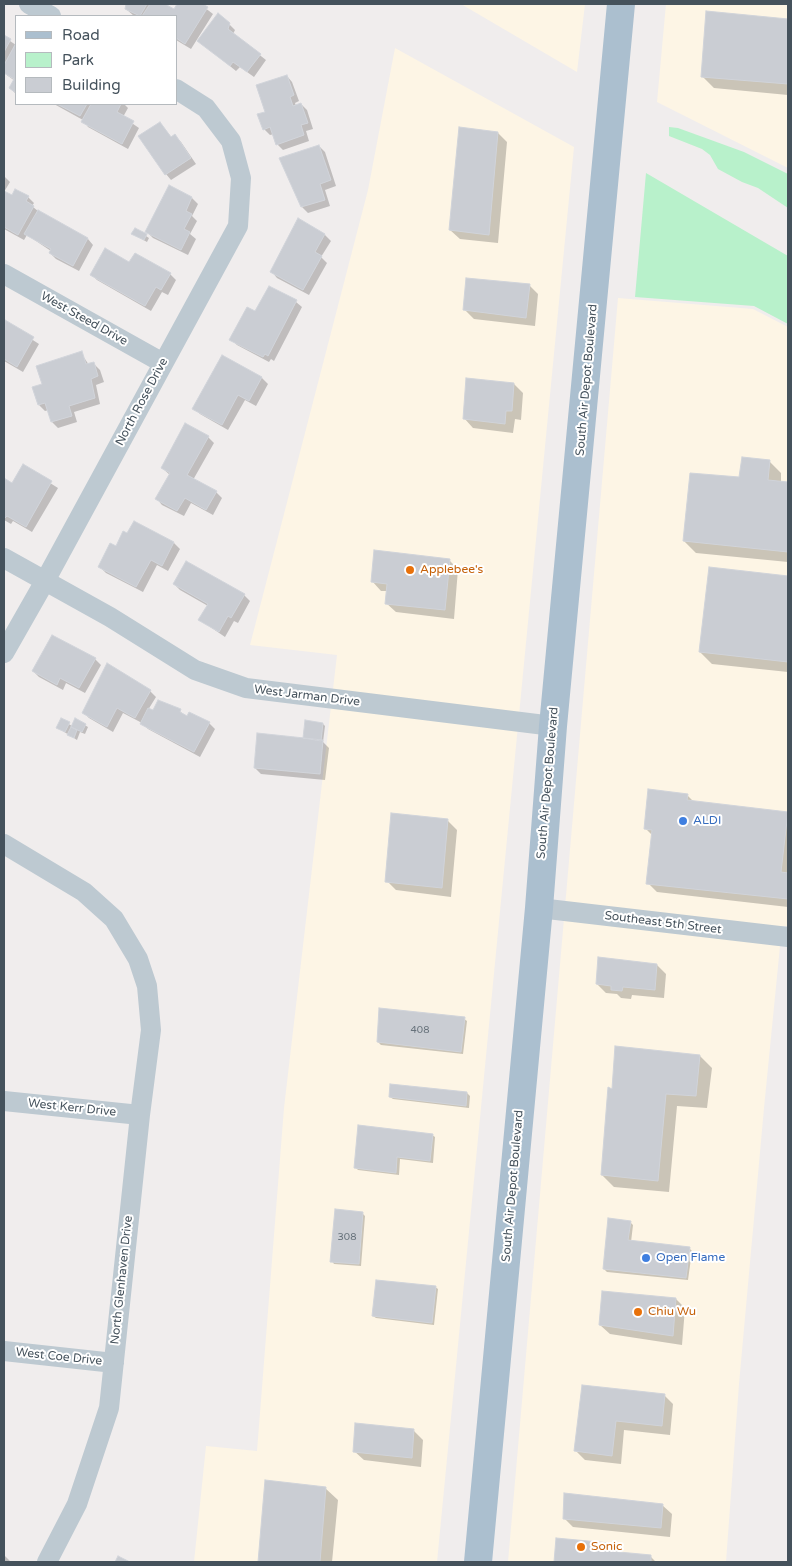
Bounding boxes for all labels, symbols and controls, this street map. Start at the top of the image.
legend [15,15,178,105]
text: Road [62,26,100,44]
text: Park [62,51,94,69]
text: Building [62,76,121,94]
street label: West Steed Drive [38,289,130,349]
street label: South Air Depot Boulevard [573,304,601,456]
street label: North Rose Drive [113,356,171,448]
place label: Applebee's [420,563,483,577]
marker: Applebee's [404,564,416,576]
street label: West Jarman Drive [253,682,361,710]
street label: South Air Depot Boulevard [534,707,562,859]
place label: ALDI [693,814,721,828]
marker: ALDI [677,815,689,827]
street label: Southeast 5th Street [604,909,722,937]
house number: 408 [411,1024,429,1036]
street label: West Kerr Drive [27,1096,117,1120]
street label: South Air Depot Boulevard [499,1110,527,1262]
street label: North Glenhaven Drive [108,1215,136,1345]
house number: 308 [338,1231,356,1243]
place label: Open Flame [656,1251,725,1265]
marker: Open Flame [640,1252,652,1264]
place label: Chiu Wu [648,1305,696,1319]
marker: Chiu Wu [632,1306,644,1318]
street label: West Coe Drive [15,1345,103,1369]
place label: Sonic [591,1540,622,1554]
marker: Sonic [575,1541,587,1553]

